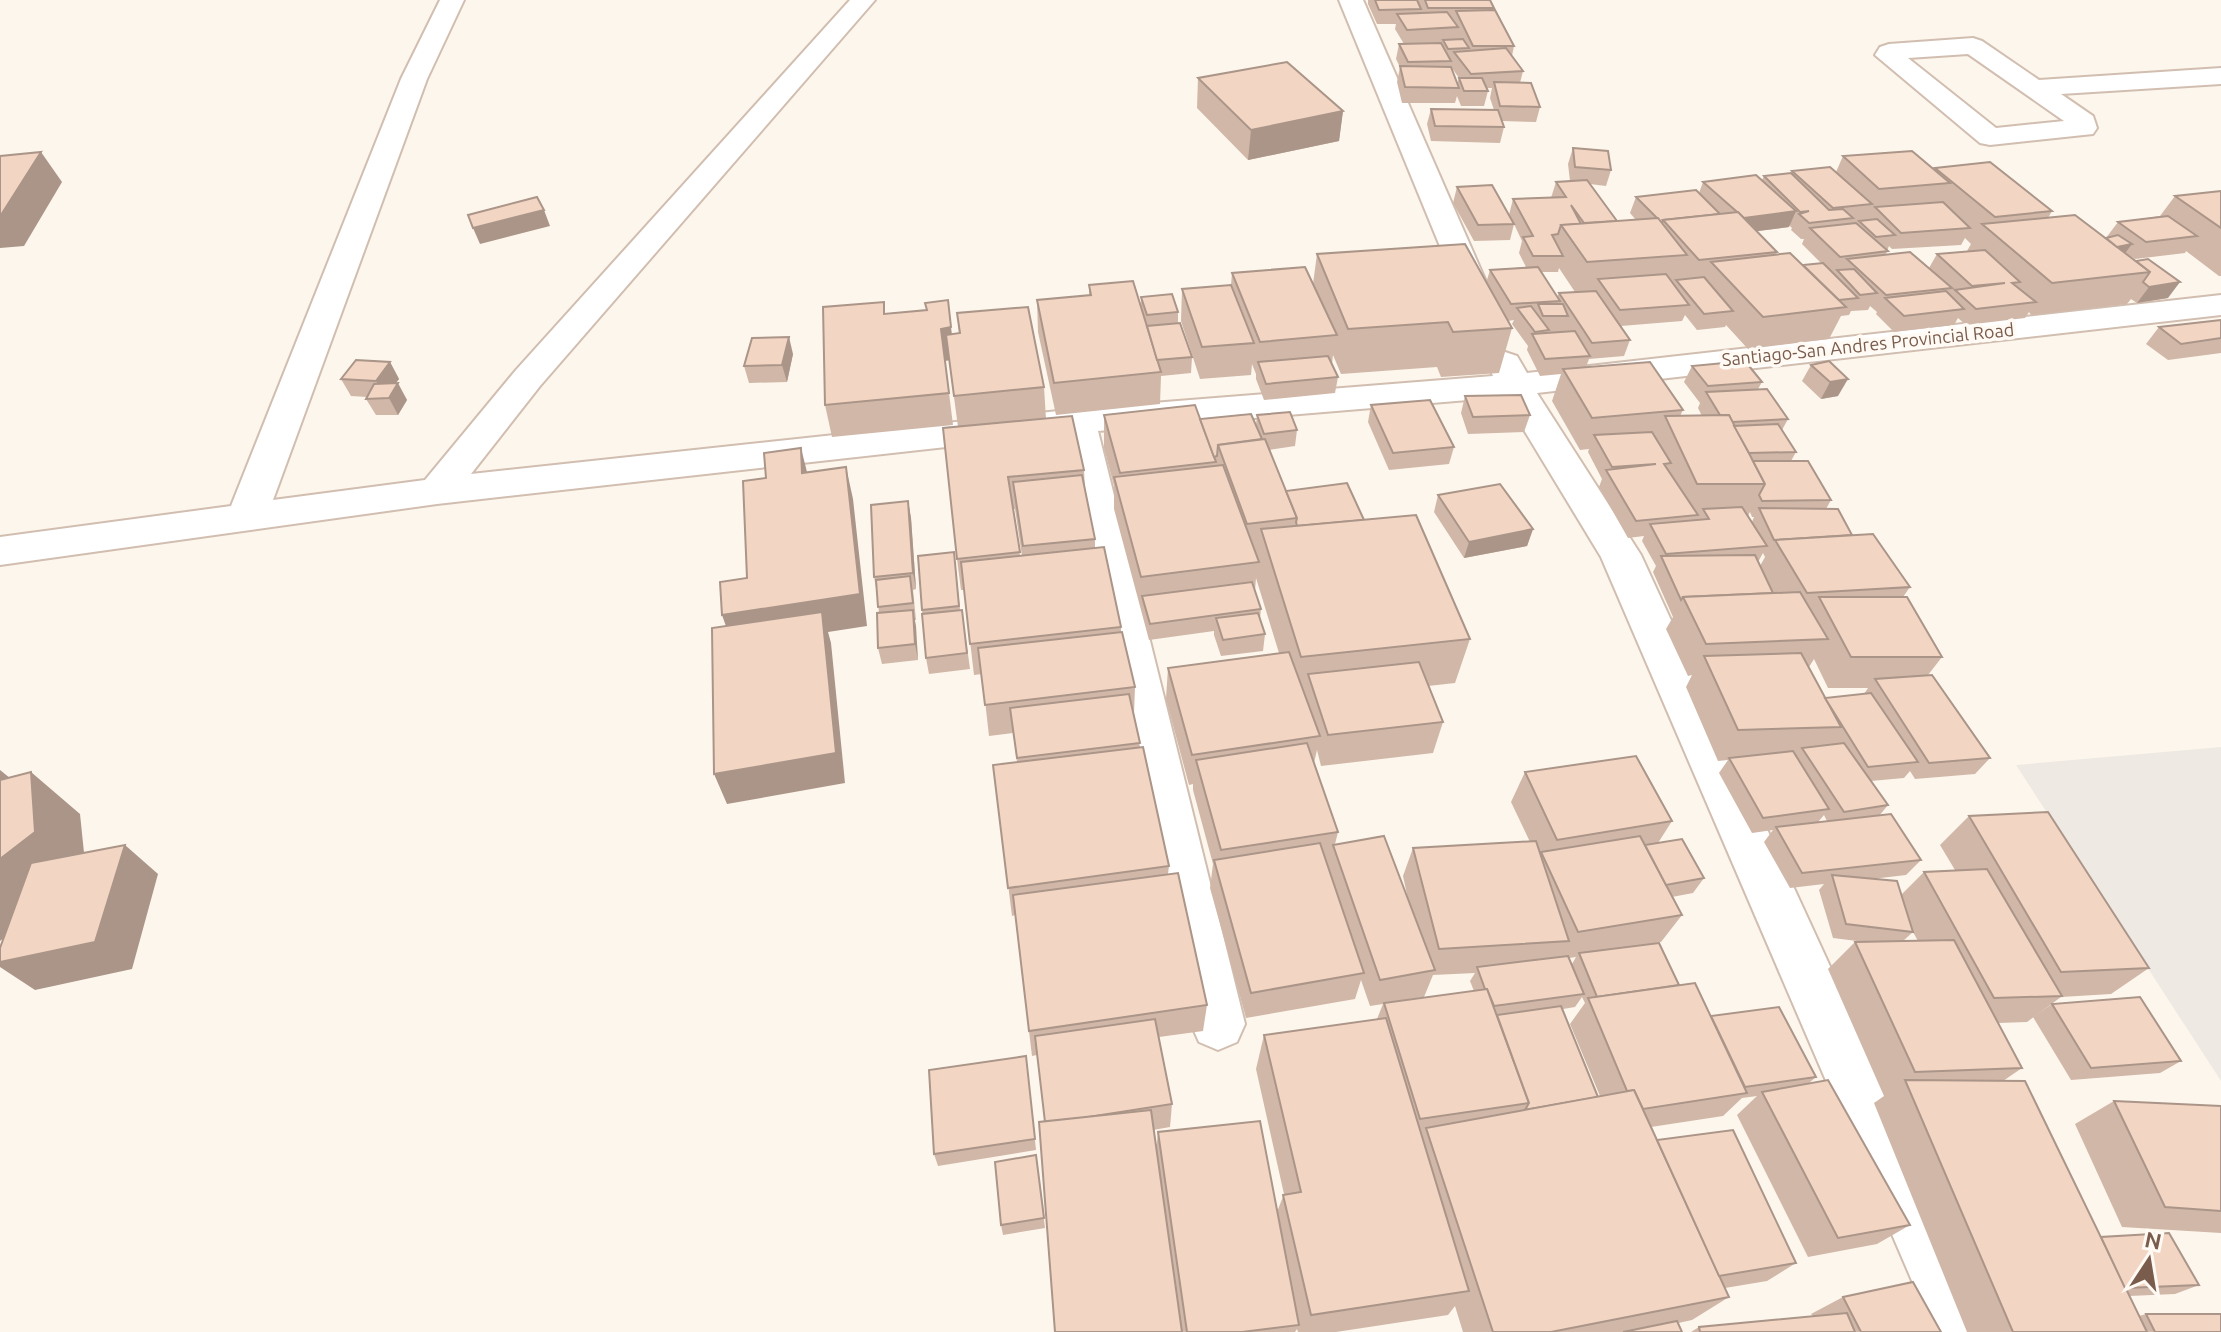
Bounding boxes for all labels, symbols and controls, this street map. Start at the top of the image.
street label: Santiago-San Andres Provincial Road [1721,319,2015,369]
north arrow [2109,1220,2189,1300]
text: N [2143,1226,2164,1254]

